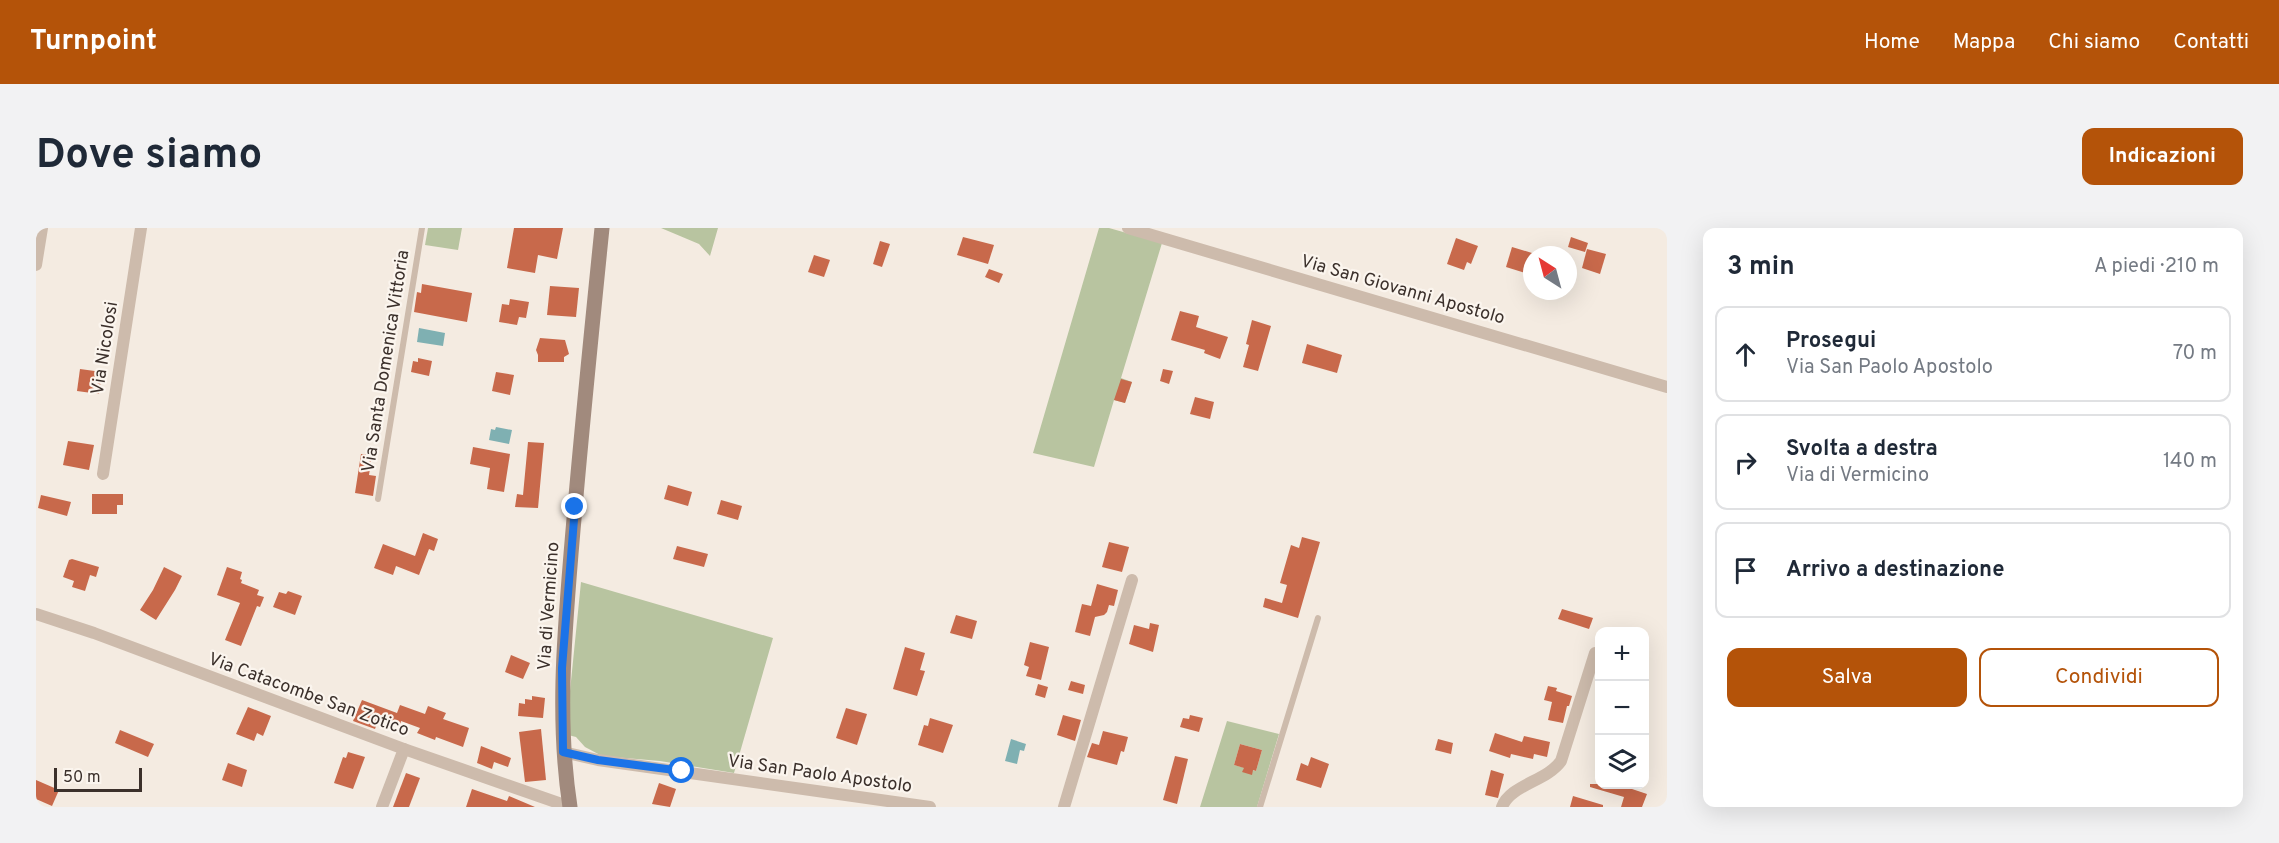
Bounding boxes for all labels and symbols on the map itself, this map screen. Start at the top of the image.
north arrow [1523,246,1577,300]
street label: Via Santa Domenica Vittoria [358,248,415,474]
street label: Via San Giovanni Apostolo [1298,250,1507,331]
street label: Via Nicolosi [87,300,124,397]
route end [561,493,587,519]
street label: Via di Vermicino [534,541,565,671]
street label: Via Catacombe San Zotico [205,648,412,742]
street label: Via San Paolo Apostolo [726,750,914,799]
route start [668,757,694,783]
scale bar [54,765,142,792]

